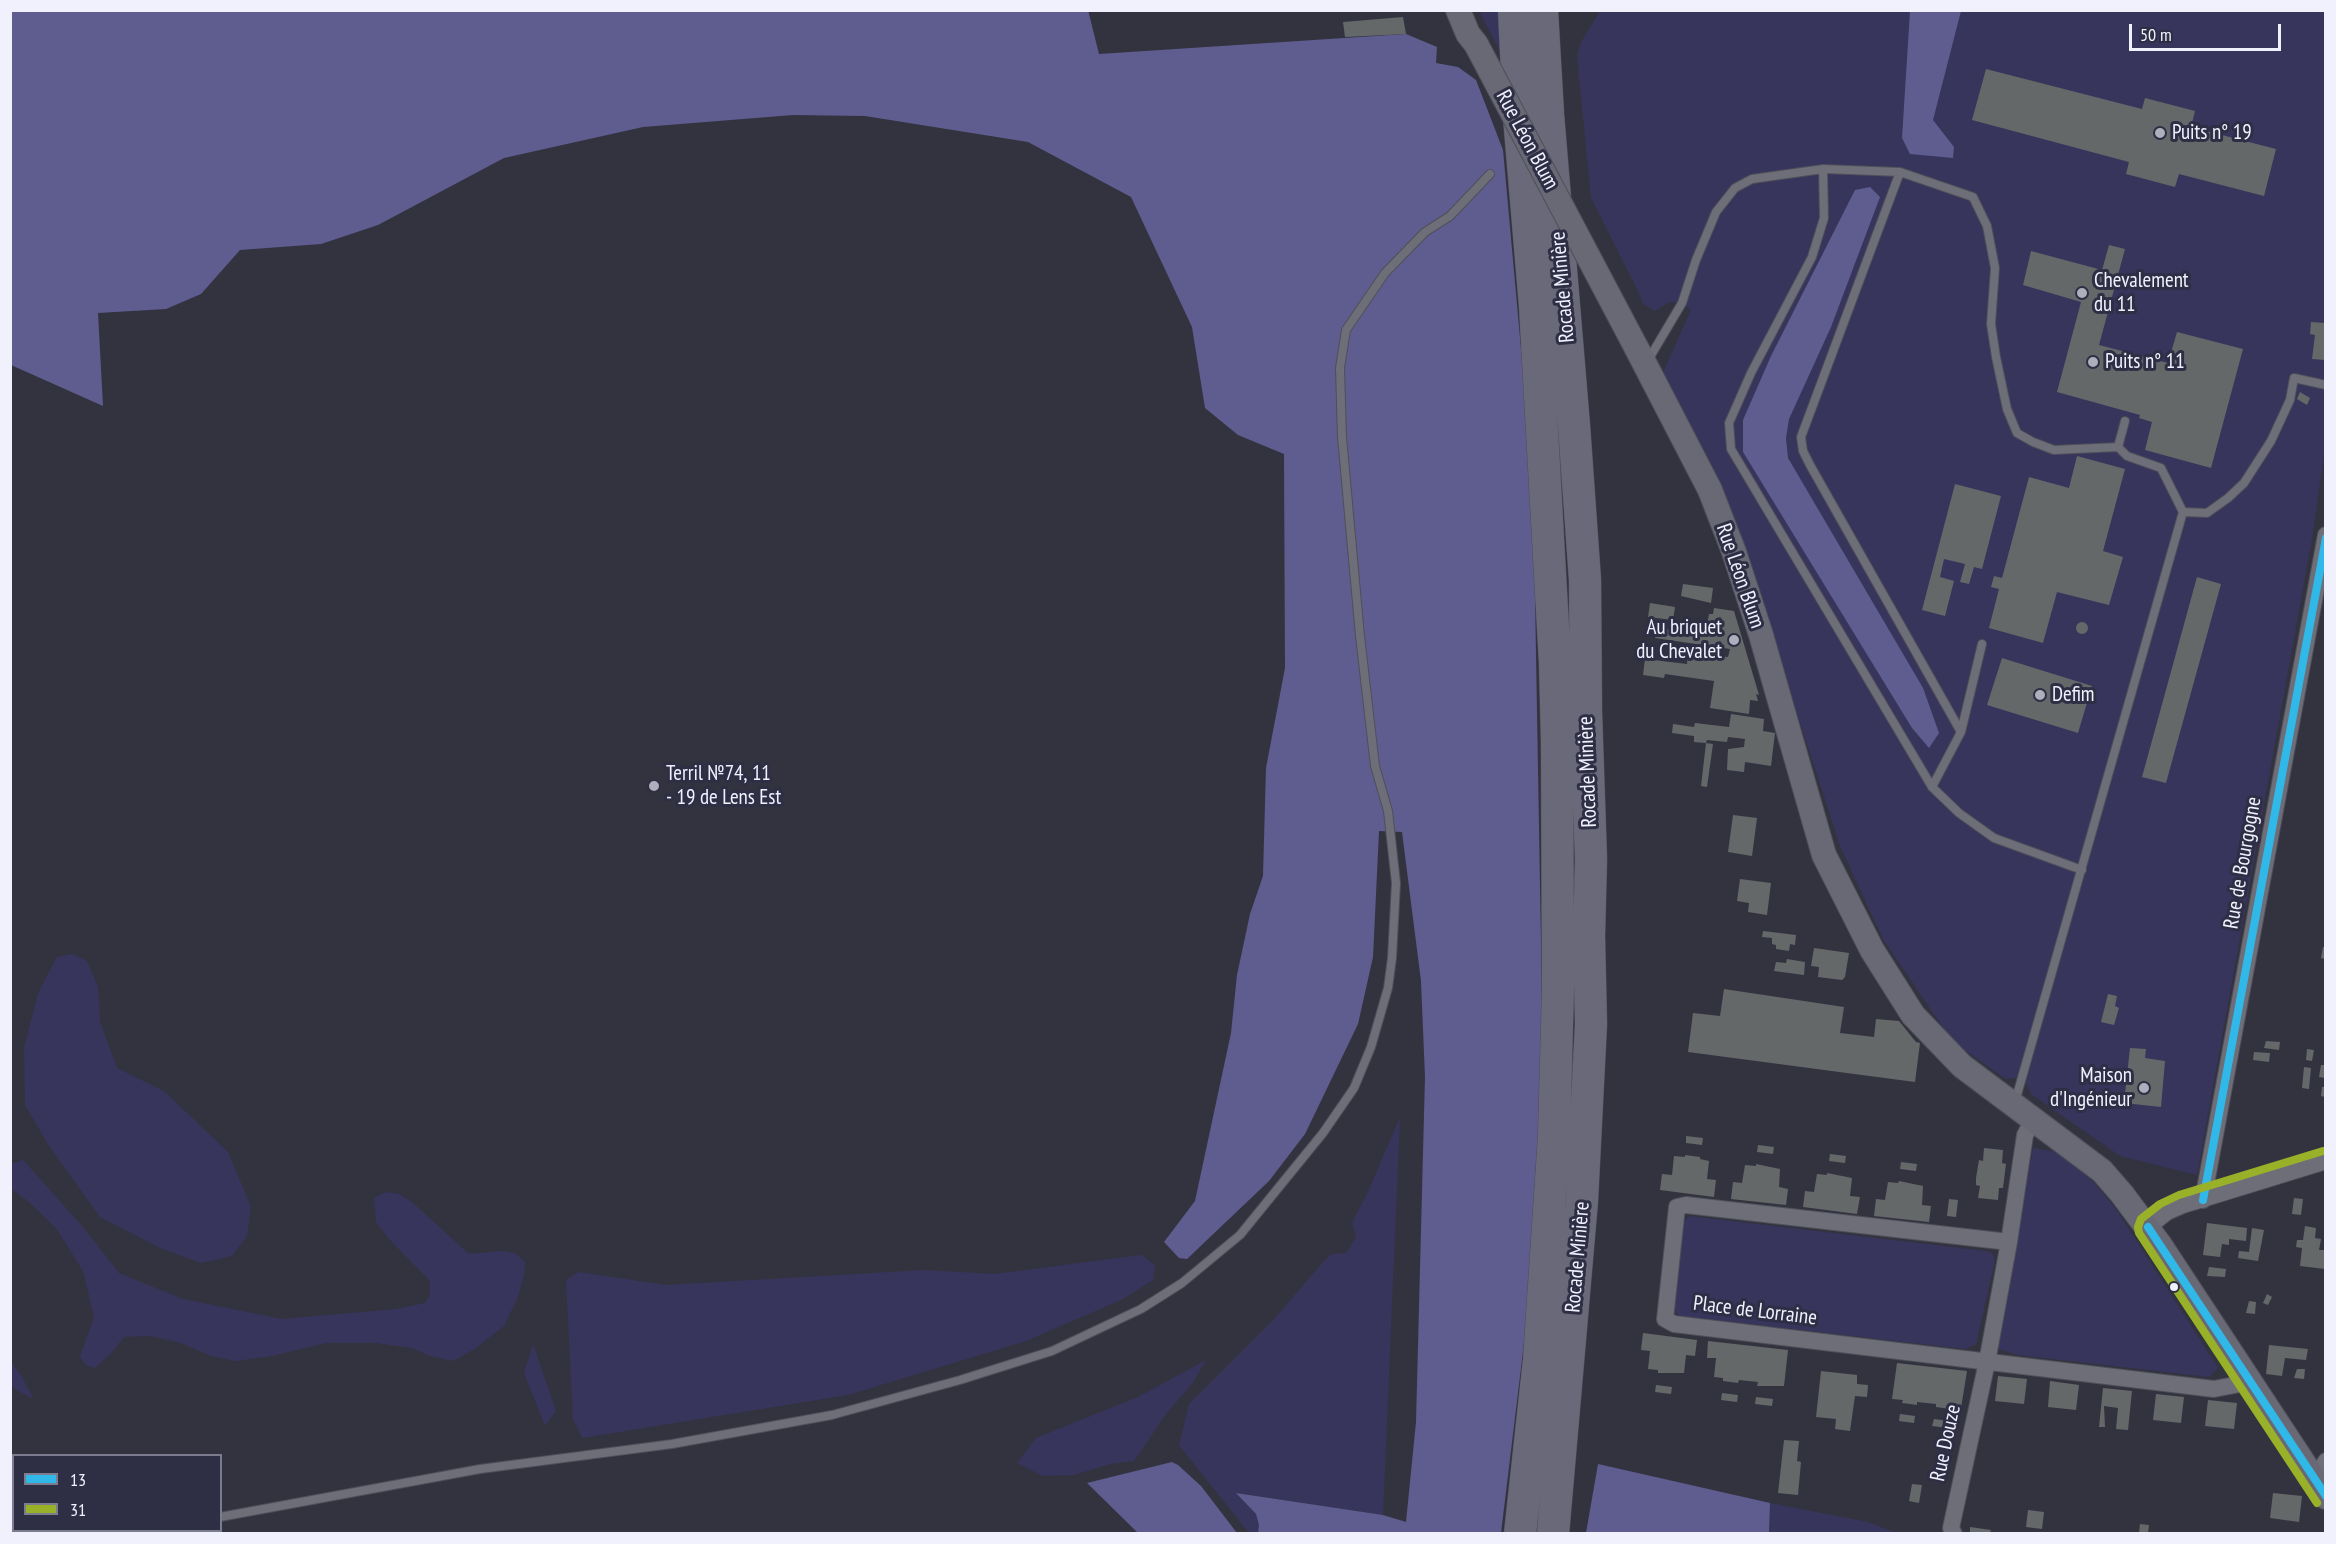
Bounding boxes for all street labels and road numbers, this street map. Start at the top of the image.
street label: Rue Léon Blum [1490,86,1564,194]
street label: Rocade Minière [1546,230,1580,344]
street label: Rue Léon Blum [1710,520,1770,632]
street label: Rocade Minière [1573,716,1603,828]
street label: Rue de Bourgogne [2219,795,2267,931]
street label: Rocade Minière [1561,1200,1595,1314]
street label: Place de Lorraine [1692,1291,1818,1331]
street label: Rue Douze [1926,1402,1966,1484]

